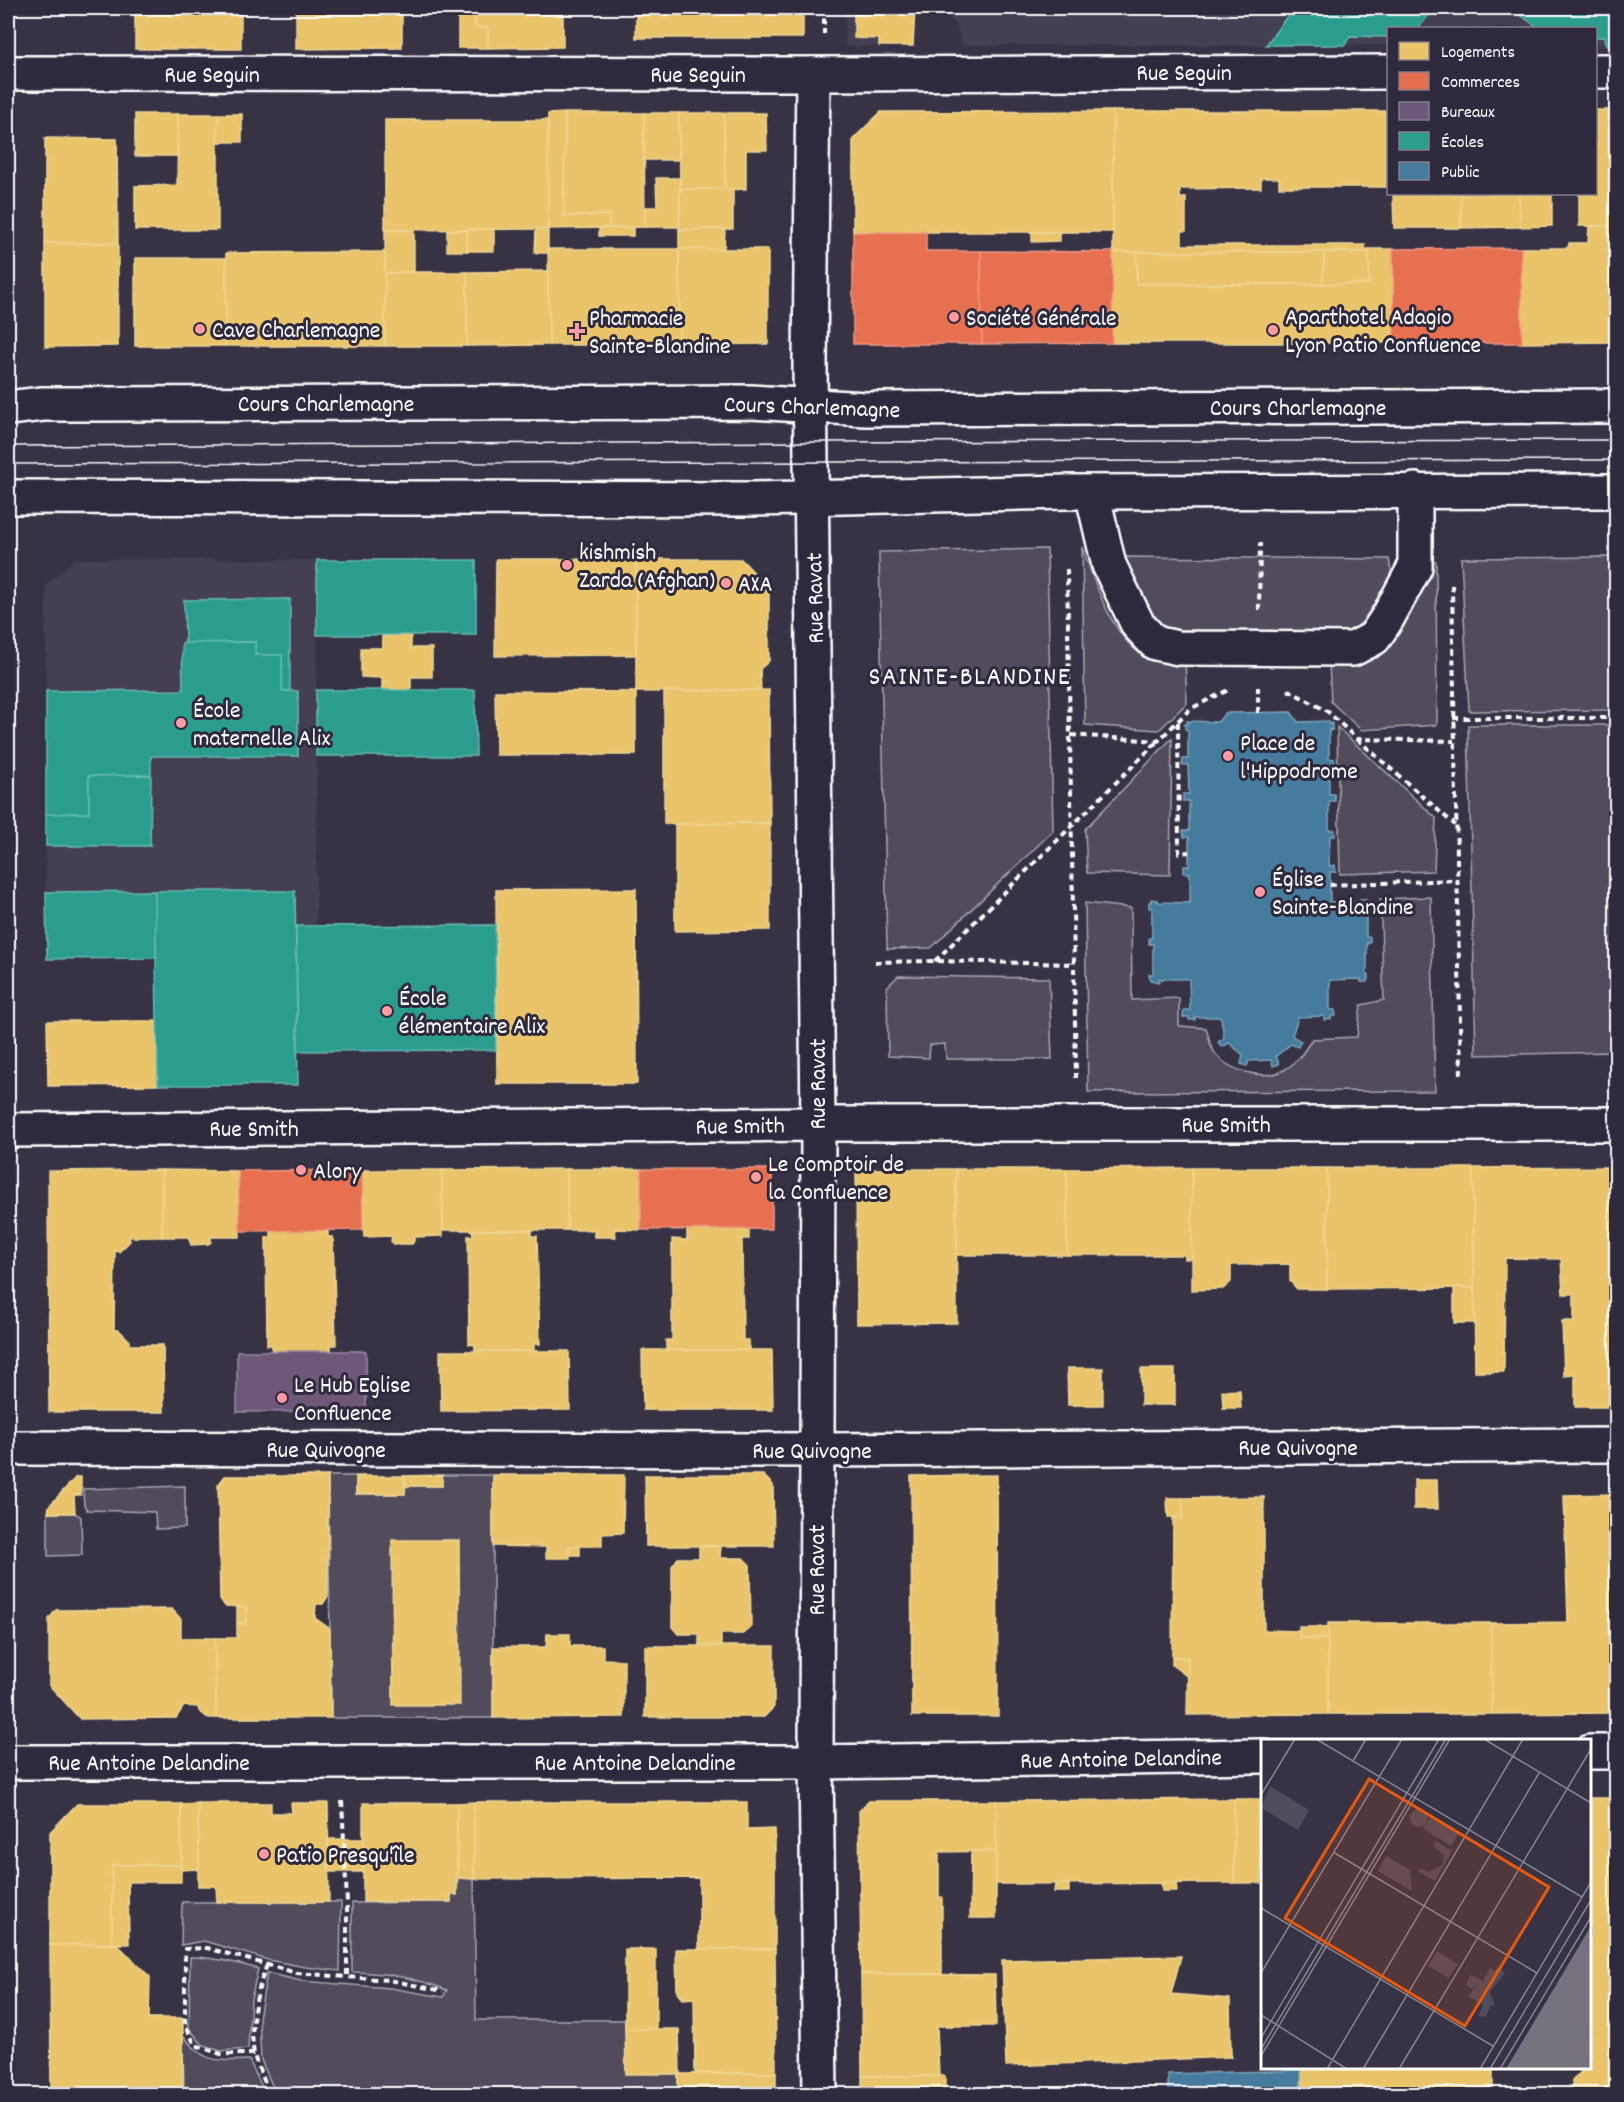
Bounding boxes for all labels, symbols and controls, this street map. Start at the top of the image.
legend [1387,27,1597,195]
text: Logements [1441,41,1515,66]
street label: Rue Seguin [1136,58,1232,92]
street label: Rue Seguin [164,60,260,94]
street label: Rue Seguin [650,60,746,94]
text: Commerces [1441,71,1520,96]
text: Bureaux [1441,101,1495,126]
text: Écoles [1441,131,1484,156]
text: Public [1441,161,1480,186]
place label: Aparthotel Adagio Lyon Patio Confluence [1285,302,1481,364]
place label: Pharmacie Sainte-Blandine [589,303,731,365]
place label: Société Générale [966,303,1117,337]
marker: Société Générale [947,310,961,324]
place label: Cave Charlemagne [212,315,380,349]
marker: Cave Charlemagne [193,322,207,336]
marker: Aparthotel Adagio Lyon Patio Confluence [1266,323,1280,337]
marker: Pharmacie Sainte-Blandine [570,324,584,338]
street label: Cours Charlemagne [238,389,414,423]
street label: Cours Charlemagne [723,389,901,429]
street label: Cours Charlemagne [1210,393,1386,427]
place label: kishmish Zarda (Afghan) [579,537,715,599]
street label: Rue Ravat [799,552,835,644]
marker: kishmish Zarda (Afghan) [560,558,574,572]
place label: AXA [738,569,773,603]
marker: AXA [719,576,733,590]
district label: SAINTE-BLANDINE [869,659,1071,698]
place label: École maternelle Alix [193,695,330,757]
marker: École maternelle Alix [174,716,188,730]
place label: Place de l'Hippodrome [1240,728,1358,790]
marker: Place de l'Hippodrome [1221,749,1235,763]
place label: Église Sainte-Blandine [1272,864,1414,926]
marker: Église Sainte-Blandine [1253,885,1267,899]
place label: École élémentaire Alix [399,983,545,1045]
marker: École élémentaire Alix [380,1004,394,1018]
street label: Rue Ravat [803,1038,837,1130]
street label: Rue Smith [695,1110,785,1146]
street label: Rue Smith [1181,1110,1271,1144]
street label: Rue Smith [209,1114,299,1148]
place label: Le Comptoir de la Confluence [768,1149,904,1211]
place label: Alory [313,1156,362,1190]
marker: Alory [294,1163,308,1177]
marker: Le Comptoir de la Confluence [749,1170,763,1184]
place label: Le Hub Eglise Confluence [294,1370,411,1432]
marker: Le Hub Eglise Confluence [275,1391,289,1405]
street label: Rue Quivogne [1238,1433,1358,1467]
street label: Rue Quivogne [266,1435,386,1469]
street label: Rue Quivogne [752,1436,872,1470]
street label: Rue Ravat [802,1524,836,1616]
inset map [1261,1739,1591,2069]
street label: Rue Antoine Delandine [1020,1742,1222,1780]
street label: Rue Antoine Delandine [48,1748,250,1782]
street label: Rue Antoine Delandine [534,1748,736,1782]
place label: Patio Presqu'île [276,1840,414,1874]
marker: Patio Presqu'île [257,1847,271,1861]

